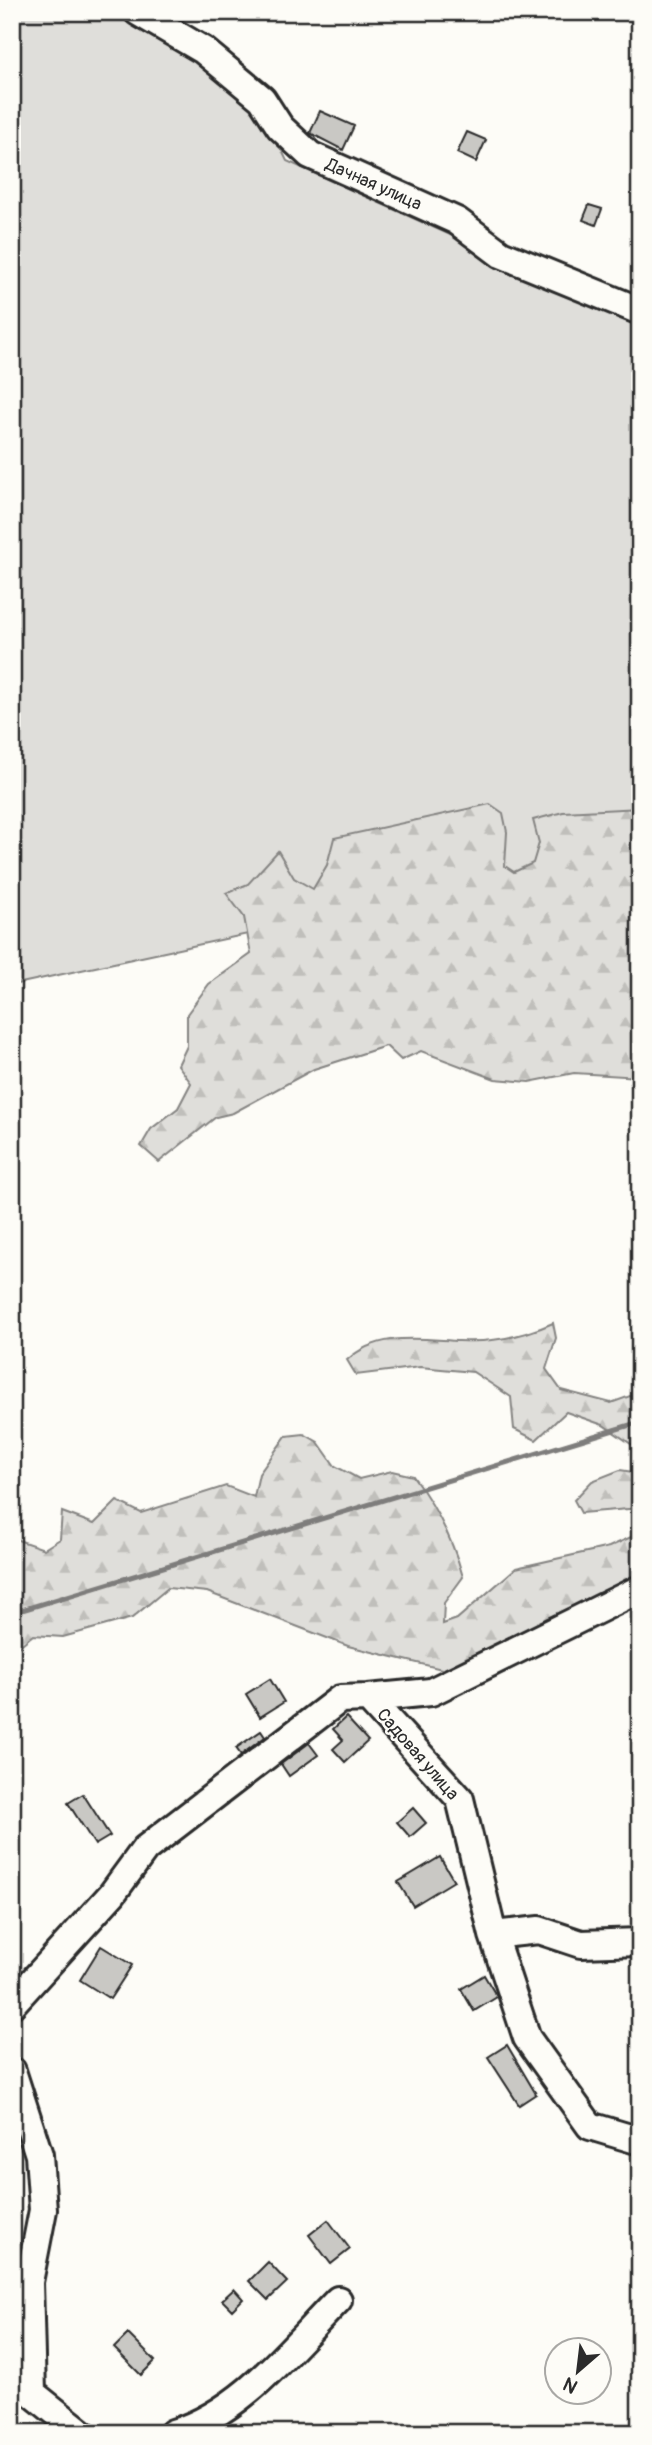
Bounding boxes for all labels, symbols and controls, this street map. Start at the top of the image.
street label: Дачная улица [321,153,425,216]
street label: Садовая улица [371,1704,464,1805]
north arrow [544,2336,614,2406]
text: N [559,2371,582,2399]

